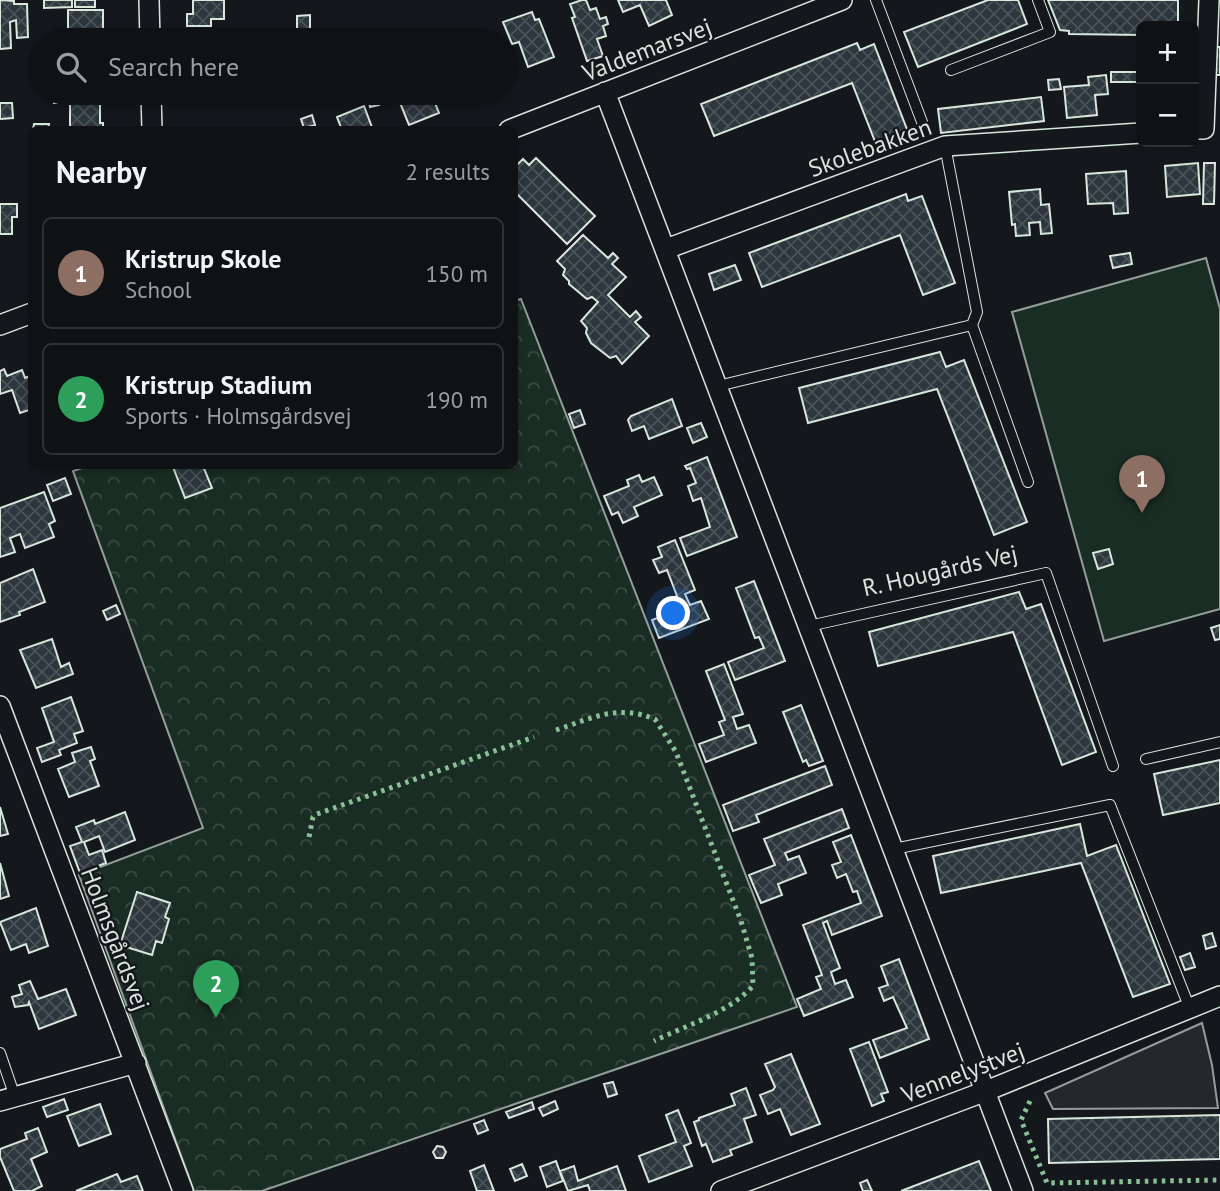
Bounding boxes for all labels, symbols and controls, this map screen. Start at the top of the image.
street label: Valdemarsvej [577,11,716,89]
map controls [1136,21,1199,147]
button: + [1136,21,1199,84]
search box [28,28,518,105]
icon: search [52,48,90,86]
text: Search here [108,50,239,83]
button: − [1136,84,1199,147]
street label: Skolebakken [804,111,936,184]
text: Nearby [56,152,146,191]
text: 2 results [406,157,490,186]
text: Kristrup Skole [125,242,282,275]
text: 1 [74,259,88,288]
text: 150 m [426,259,488,288]
text: School [125,275,192,304]
text: Kristrup Stadium [125,368,312,401]
text: 2 [74,385,88,414]
text: 190 m [426,385,488,414]
text: Sports · Holmsgårdsvej [125,401,352,430]
pin: 1 [1119,455,1165,513]
street label: R. Hougårds Vej [859,538,1021,603]
your location [656,596,690,630]
street label: Holmsgårdsvej [74,863,157,1015]
pin: 2 [193,960,239,1018]
street label: Vennelystvej [896,1035,1029,1111]

